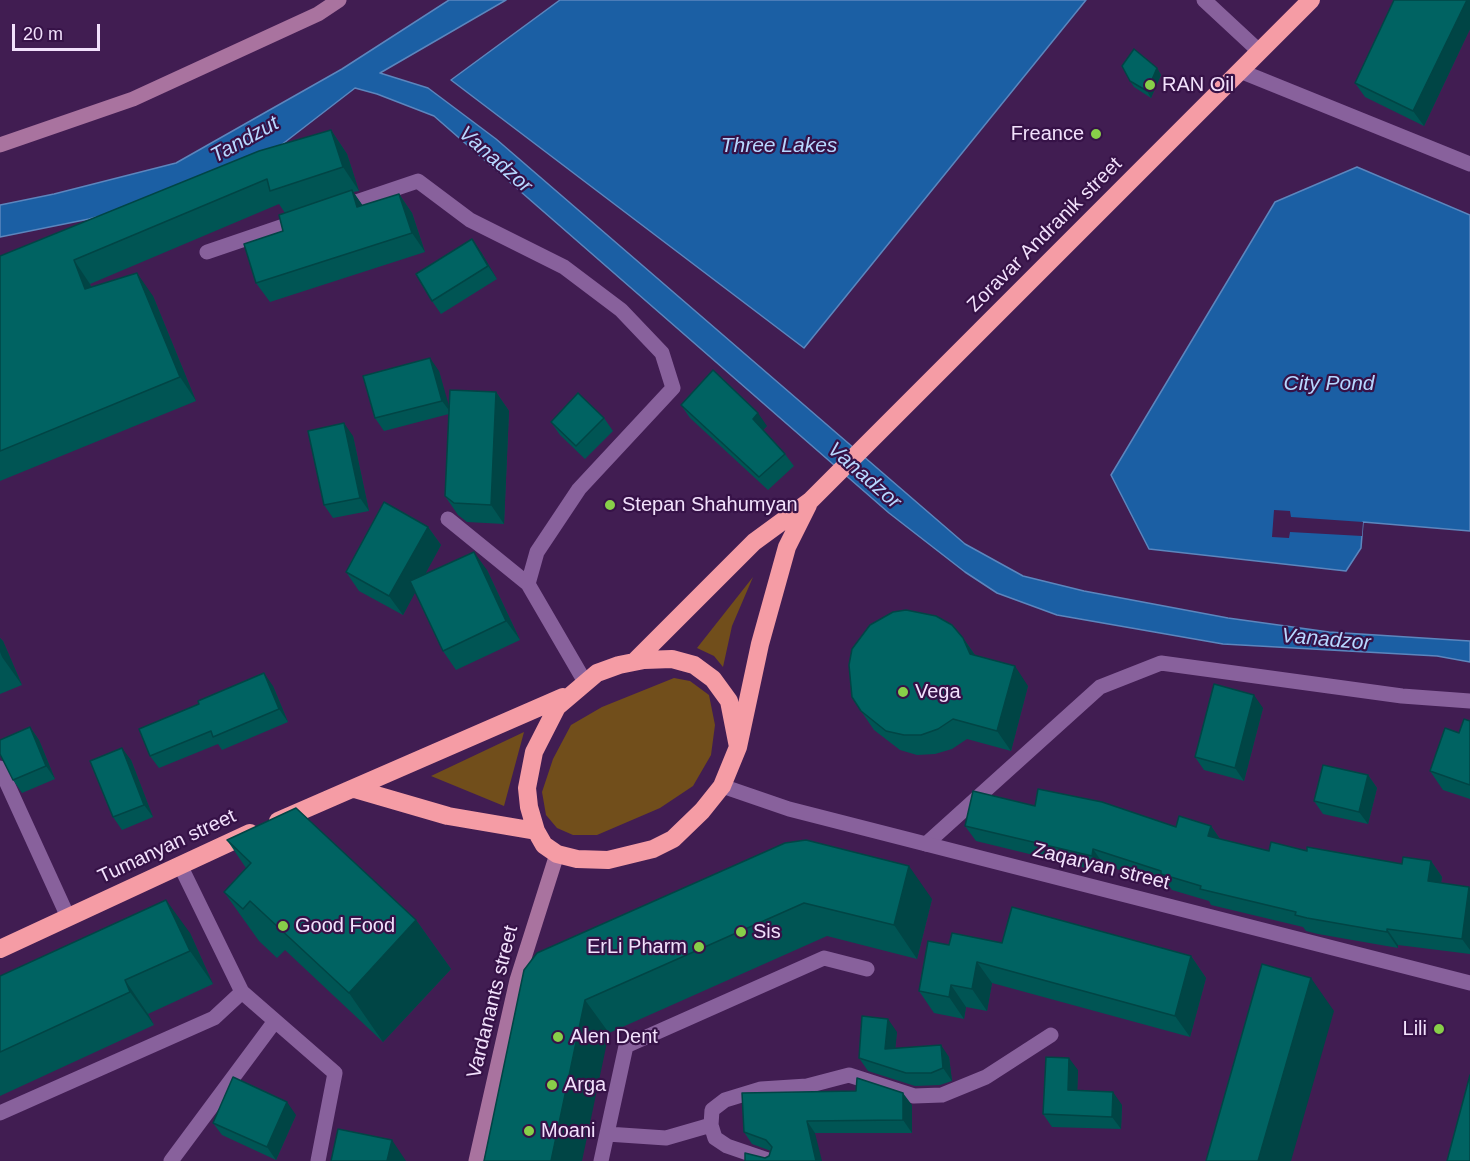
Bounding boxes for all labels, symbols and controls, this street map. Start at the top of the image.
scale bar [15,12,104,50]
text: 20 m [23,24,63,44]
place label: RAN Oil [1162,73,1234,97]
marker: RAN Oil [1143,78,1157,92]
water label: Tandzut [207,111,283,169]
water label: Vanadzor [453,121,537,199]
place label: Freance [1011,122,1084,146]
marker: Freance [1089,127,1103,141]
water label: Three Lakes [721,133,837,159]
street label: Zoravar Andranik street [963,153,1127,317]
water label: City Pond [1283,371,1375,397]
water label: Vanadzor [822,437,906,515]
place label: Stepan Shahumyan [622,493,798,517]
marker: Stepan Shahumyan [603,498,617,512]
water label: Vanadzor [1281,624,1371,656]
place label: Vega [915,680,961,704]
marker: Vega [896,685,910,699]
street label: Tumanyan street [94,805,240,889]
street label: Zaqaryan street [1030,838,1172,896]
place label: Good Food [295,914,395,938]
marker: Good Food [276,919,290,933]
place label: Sis [753,920,781,944]
street label: Vardanants street [462,923,524,1081]
marker: Sis [734,925,748,939]
place label: ErLi Pharm [587,935,687,959]
marker: ErLi Pharm [692,940,706,954]
place label: Lili [1403,1017,1427,1041]
marker: Lili [1432,1022,1446,1036]
place label: Alen Dent [570,1025,658,1049]
marker: Alen Dent [551,1030,565,1044]
place label: Arga [564,1073,606,1097]
marker: Arga [545,1078,559,1092]
place label: Moani [541,1119,595,1143]
marker: Moani [522,1124,536,1138]

